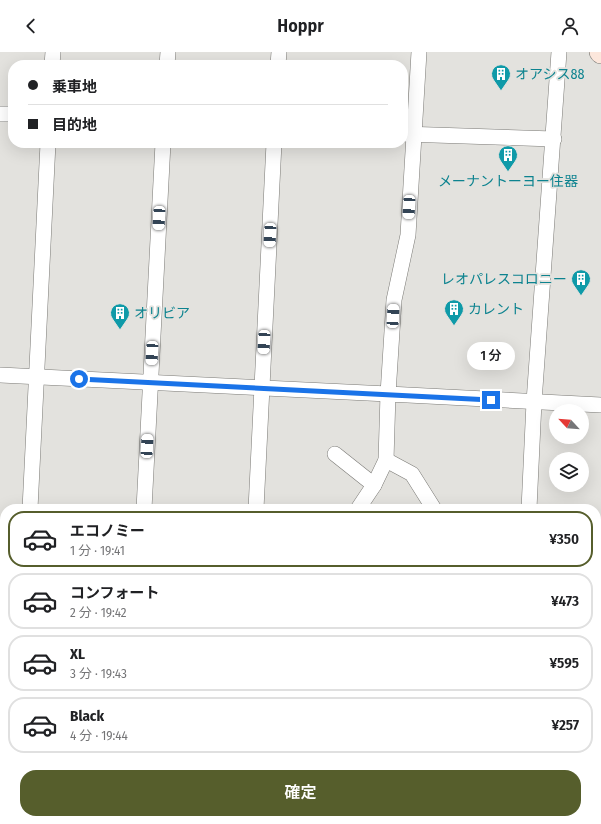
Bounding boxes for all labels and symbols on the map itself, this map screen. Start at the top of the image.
building icon: オアシス88 [490,63,512,91]
place label: オアシス88 [515,66,584,83]
building icon: メーナントーヨー住器 [497,144,519,172]
place label: メーナントーヨー住器 [438,173,578,190]
car [402,195,416,219]
car [152,206,166,230]
car [263,223,277,247]
building icon: レオパレスコロニー [570,268,592,296]
place label: レオパレスコロニー [441,271,567,288]
building icon: カレント [443,298,465,326]
place label: カレント [468,301,524,318]
building icon: オリビア [109,302,131,330]
car [386,304,400,328]
place label: オリビア [134,305,190,322]
car [257,330,271,354]
car [145,341,159,365]
callout: 1 分 [467,342,515,370]
route start [70,370,88,388]
route end [482,391,500,409]
north arrow [549,404,589,444]
car [140,434,154,458]

